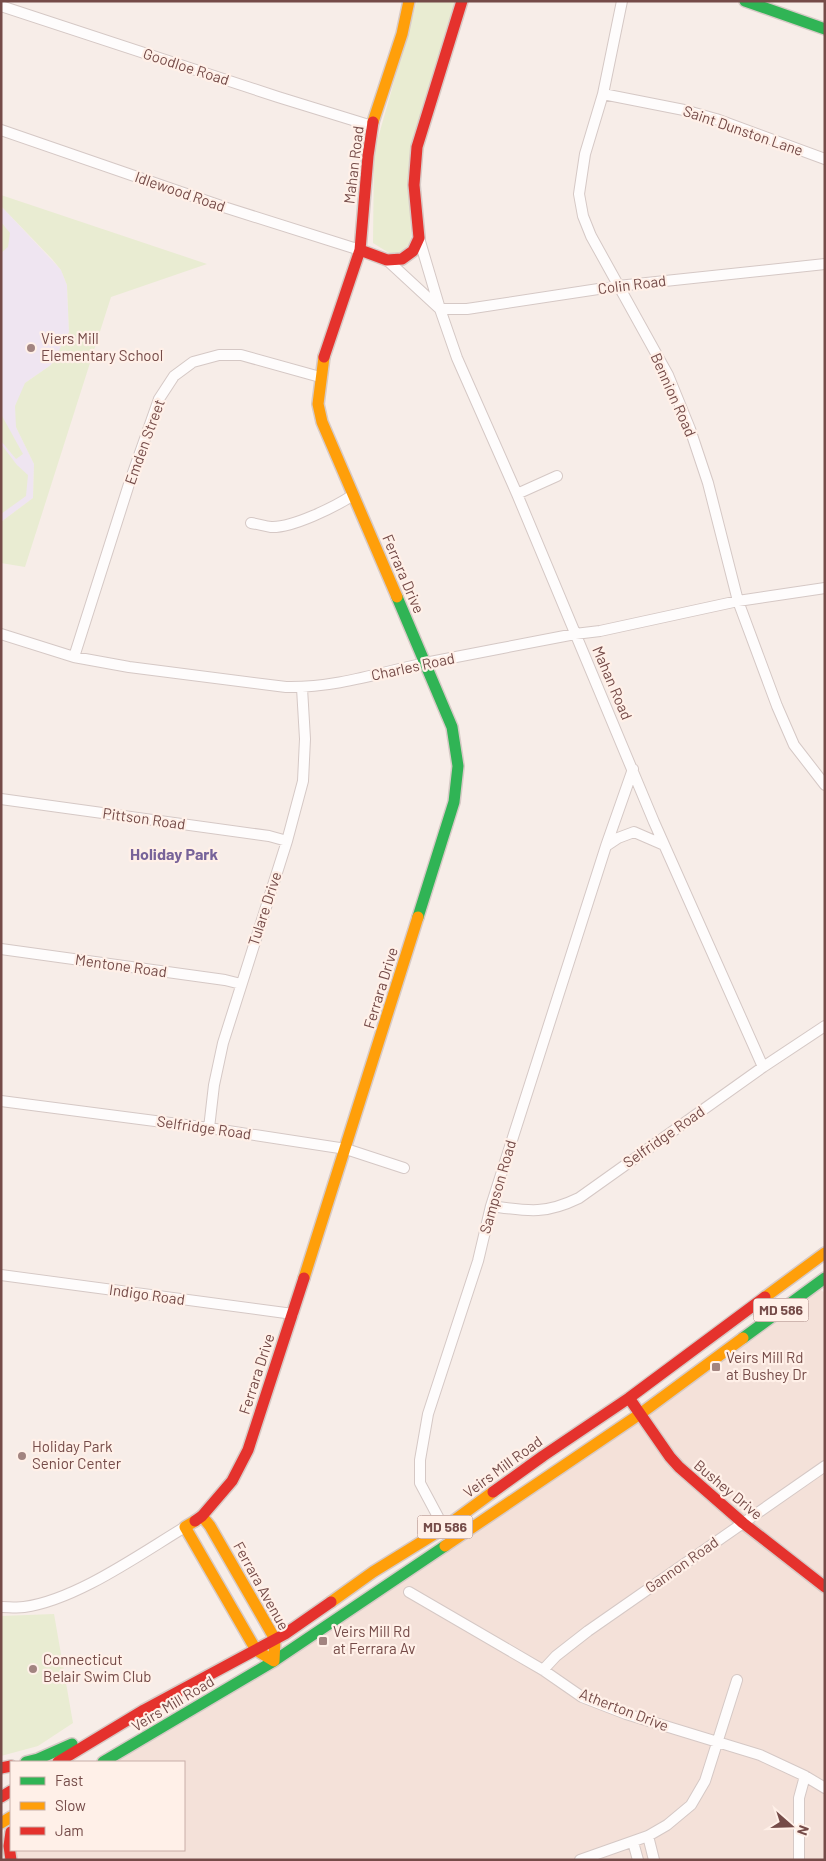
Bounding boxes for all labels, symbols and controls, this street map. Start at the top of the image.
street label: Goodloe Road [141,44,232,88]
street label: Saint Dunston Lane [681,101,806,159]
street label: Mahan Road [339,125,367,205]
street label: Idlewood Road [133,167,228,215]
street label: Colin Road [597,271,667,297]
place label: Viers Mill Elementary School [41,329,163,364]
marker: Viers Mill Elementary School [25,342,37,354]
street label: Bennion Road [647,350,700,439]
street label: Emden Street [120,396,168,487]
street label: Ferrara Drive [379,531,429,616]
street label: Mahan Road [589,643,637,722]
street label: Charles Road [369,648,456,684]
street label: Pittson Road [102,803,187,833]
district label: Holiday Park [130,844,218,863]
street label: Tulare Drive [244,869,284,948]
street label: Ferrara Drive [359,945,401,1031]
street label: Mentone Road [74,950,168,980]
street label: Selfridge Road [619,1102,708,1171]
street label: Selfridge Road [156,1111,253,1143]
street label: Sampson Road [475,1138,519,1236]
street label: Indigo Road [108,1280,186,1308]
road number: MD 586 [754,1298,808,1322]
street label: Ferrara Drive [235,1331,278,1416]
place label: Veirs Mill Rd at Bushey Dr [726,1348,807,1383]
marker: Veirs Mill Rd at Bushey Dr [710,1361,722,1373]
street label: Veirs Mill Road [459,1432,545,1501]
place label: Holiday Park Senior Center [32,1437,122,1472]
marker: Holiday Park Senior Center [16,1450,28,1462]
street label: Bushey Drive [691,1455,766,1523]
road number: MD 586 [418,1515,472,1538]
street label: Gannon Road [641,1532,722,1596]
street label: Ferrara Avenue [230,1538,294,1633]
place label: Veirs Mill Rd at Ferrara Av [333,1622,415,1657]
marker: Veirs Mill Rd at Ferrara Av [317,1635,329,1647]
place label: Connecticut Belair Swim Club [43,1650,151,1685]
marker: Connecticut Belair Swim Club [27,1663,39,1675]
street label: Veirs Mill Road [128,1671,217,1735]
street label: Atherton Drive [577,1684,671,1734]
legend [10,1761,185,1851]
text: Fast [55,1771,83,1789]
text: Slow [55,1796,86,1814]
north arrow [766,1801,816,1851]
text: Jam [55,1821,84,1839]
text: N [794,1823,813,1838]

